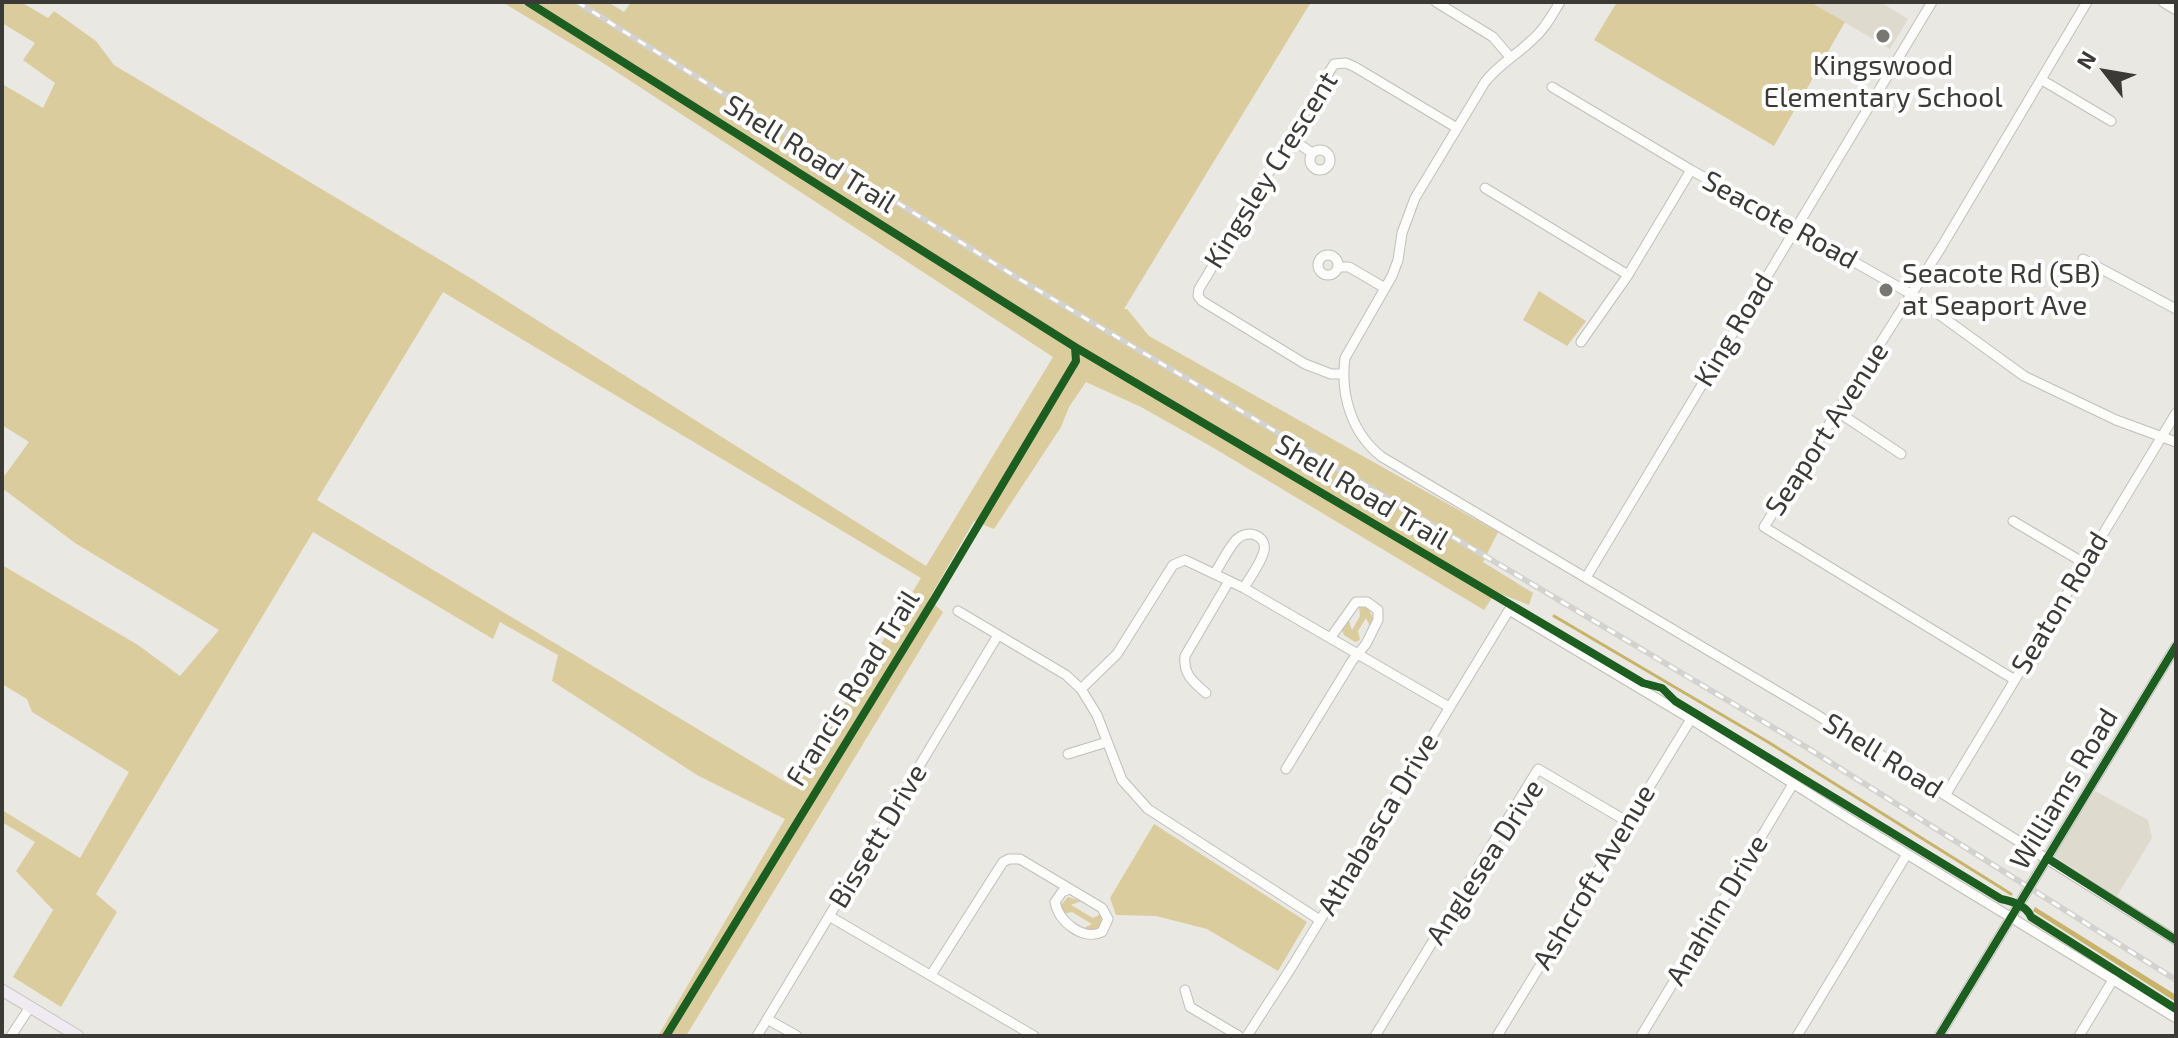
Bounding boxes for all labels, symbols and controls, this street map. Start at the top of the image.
marker: Kingswood Elementary School [1874,27,1892,45]
north arrow [2066,32,2146,112]
text: N [2070,46,2101,73]
place label: Kingswood Elementary School [1764,49,2002,115]
street label: Kingsley Crescent [1197,65,1345,275]
street label: Shell Road Trail [718,88,902,220]
street label: Seacote Road [1697,164,1863,276]
place label: Seacote Rd (SB) at Seaport Ave [1902,257,2100,323]
street label: King Road [1687,267,1781,393]
marker: Seacote Rd (SB) at Seaport Ave [1877,281,1895,299]
street label: Seaport Avenue [1758,336,1896,522]
street label: Shell Road Trail [1269,427,1455,557]
street label: Seaton Road [2004,526,2116,680]
street label: Francis Road Trail [779,584,927,792]
street label: Williams Road [2003,702,2125,876]
street label: Shell Road [1817,706,1949,806]
street label: Athabasca Drive [1310,727,1446,921]
street label: Bissett Drive [822,758,934,914]
street label: Anglesea Drive [1419,773,1551,951]
street label: Ashcroft Avenue [1526,778,1662,976]
street label: Anahim Drive [1659,829,1775,991]

